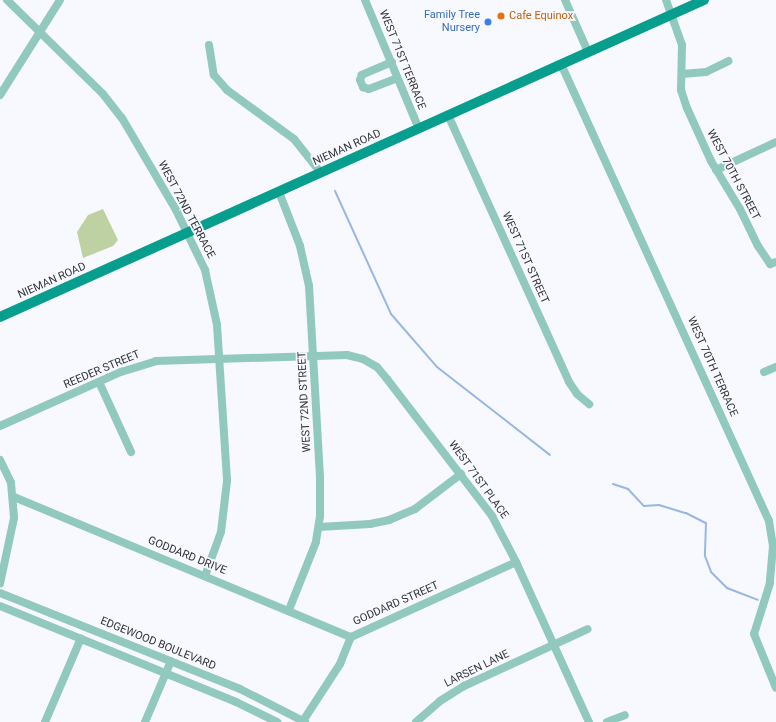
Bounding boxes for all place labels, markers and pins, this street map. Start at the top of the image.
place label: Family Tree Nursery [424,9,480,35]
place label: Cafe Equinox [509,9,573,23]
marker: Cafe Equinox [496,11,506,21]
marker: Family Tree Nursery [483,17,493,27]

